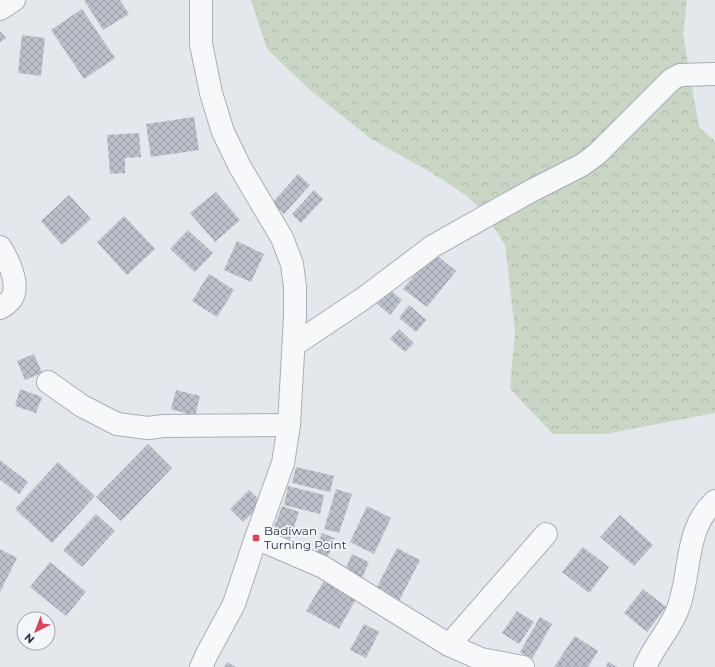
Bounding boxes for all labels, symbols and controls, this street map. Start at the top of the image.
place label: Badiwan Turning Point [264,523,347,552]
marker: Badiwan Turning Point [251,533,261,543]
north arrow [16,611,56,651]
text: N [21,630,37,647]

